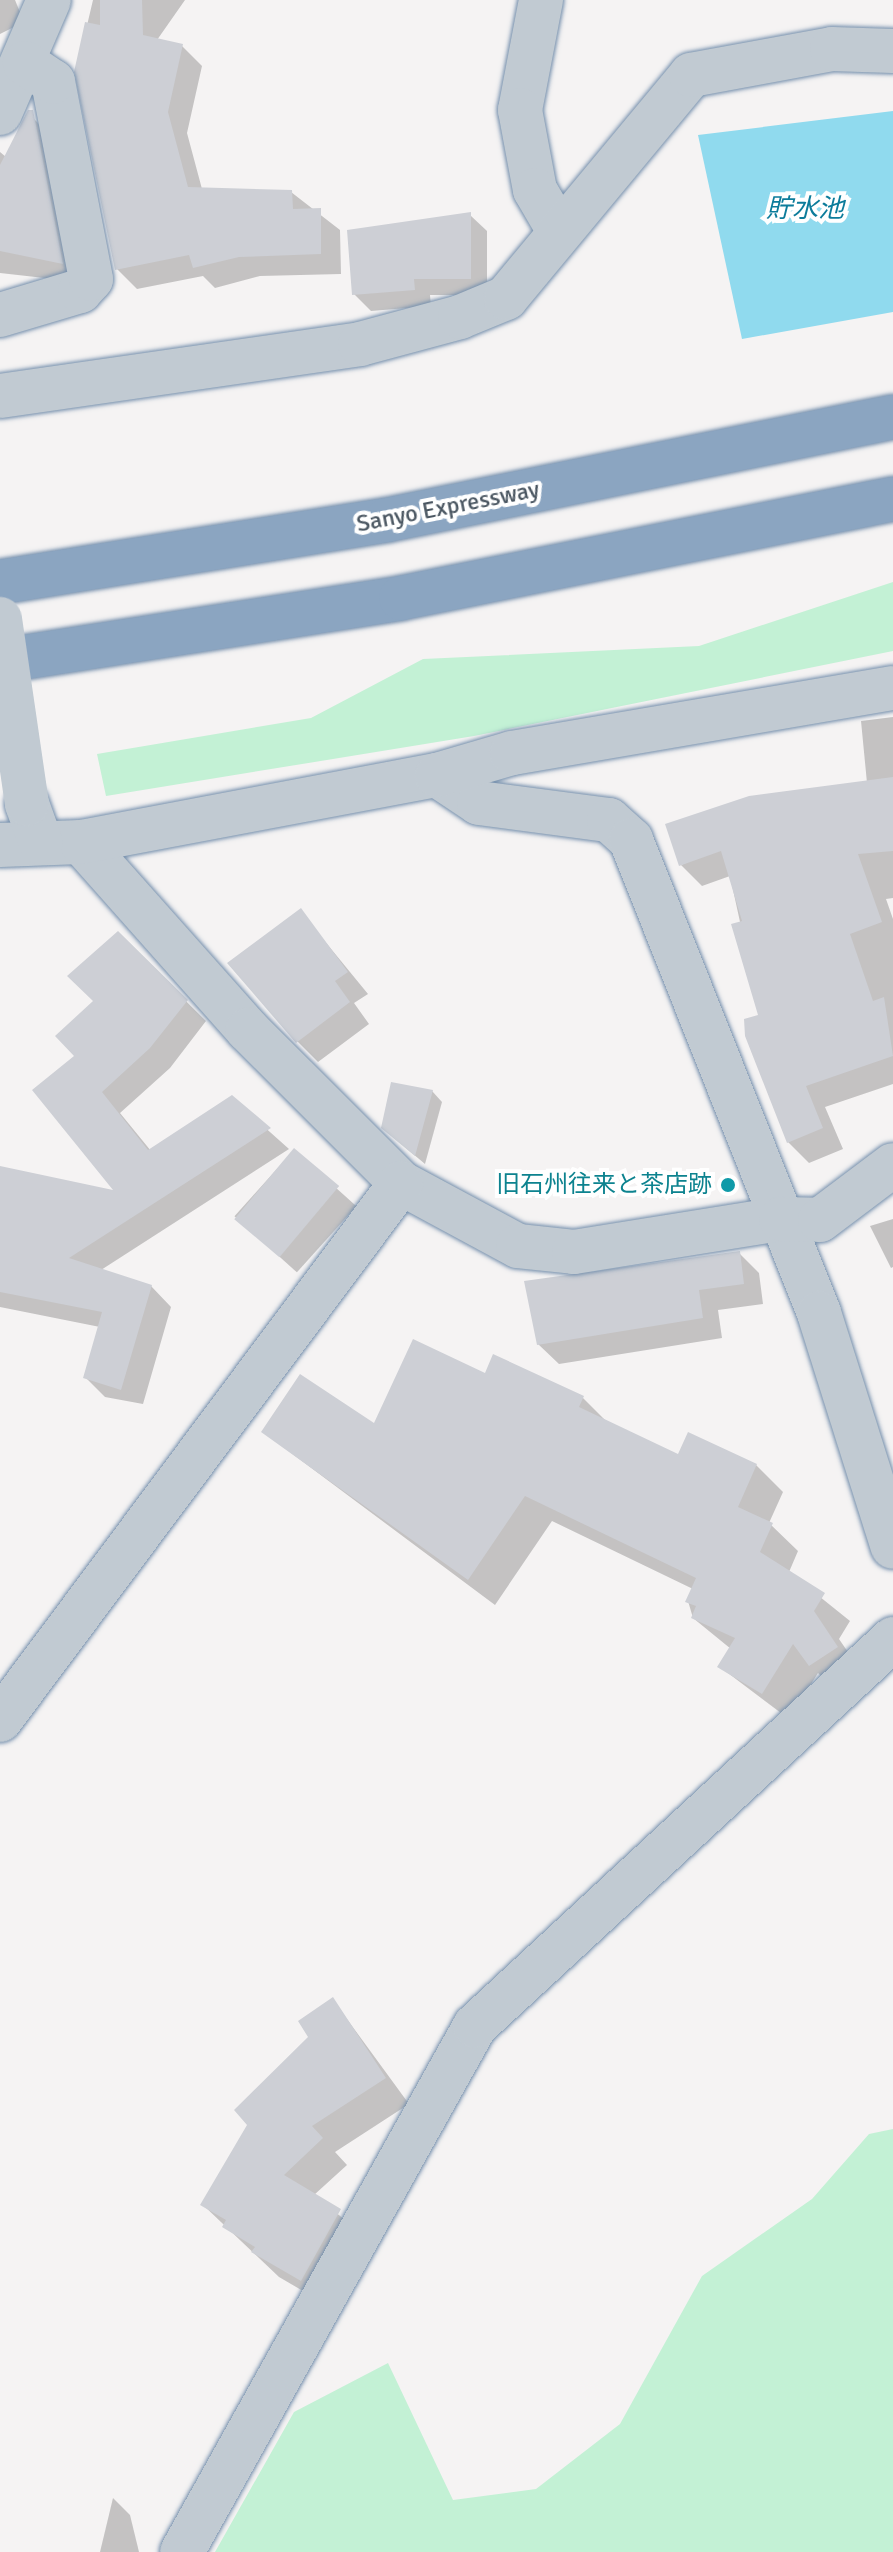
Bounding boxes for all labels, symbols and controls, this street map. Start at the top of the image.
water label: 貯水池 [766,194,844,226]
street label: Sanyo Expressway [354,475,542,539]
place label: 旧石州往来と茶店跡 [496,1171,712,1199]
marker: 旧石州往来と茶店跡 [719,1176,737,1194]

